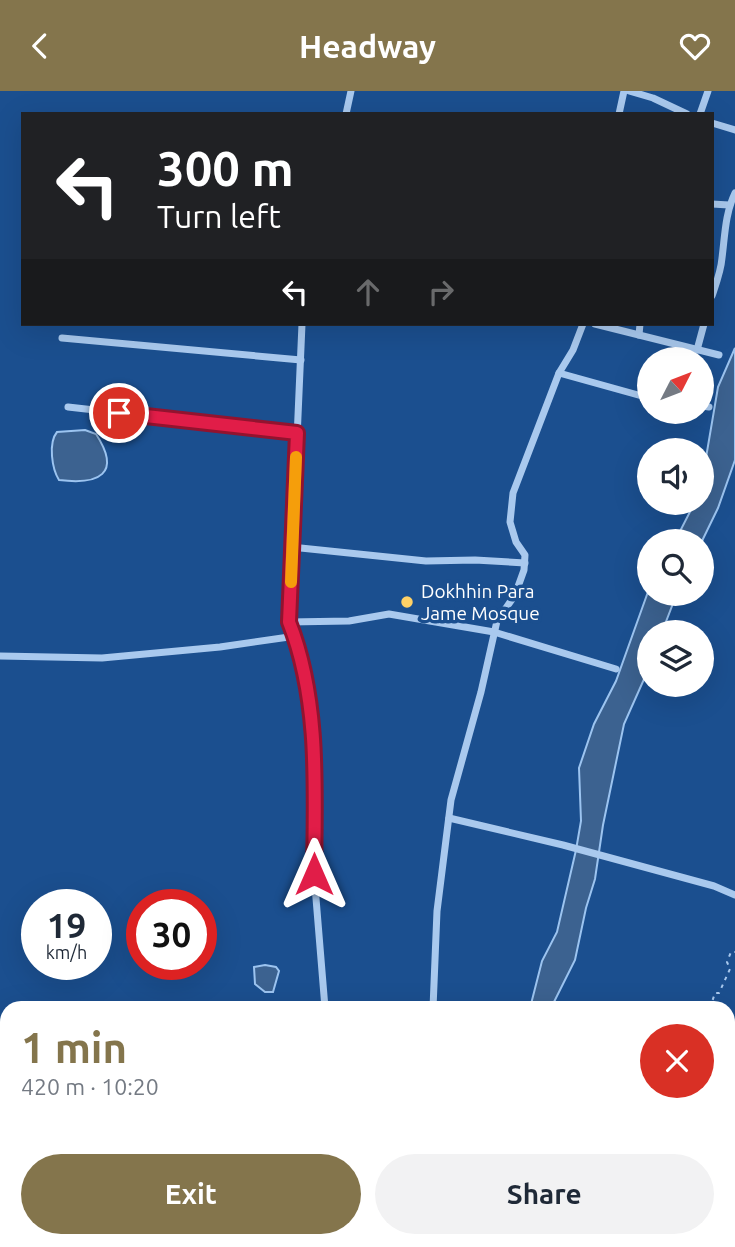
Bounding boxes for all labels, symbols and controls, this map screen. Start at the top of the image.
icon: back [21,27,59,65]
icon: heart [676,27,714,65]
text: Headway [299,28,436,64]
icon: left [42,140,133,231]
text: 300 m [157,140,294,195]
text: Turn left [157,198,281,234]
icon: left [276,273,314,311]
icon: ahead [349,273,387,311]
icon: right [422,273,460,311]
north arrow [637,347,714,423]
map controls [637,347,714,697]
pin [89,383,149,443]
icon: arrive [100,394,138,432]
button: sound [637,438,714,515]
button: search [637,529,714,606]
place label: Dokhhin Para Jame Mosque [421,580,540,624]
marker: Dokhhin Para Jame Mosque [399,594,415,610]
button: layers [637,620,714,697]
position arrow [277,837,351,911]
speed limit sign: 30 [126,889,217,980]
text: 19 [47,905,86,945]
text: km/h [46,942,87,962]
text: 1 min [21,1024,127,1071]
button: close [640,1024,714,1098]
text: 420 m · 10:20 [21,1074,159,1099]
button: Exit [21,1154,361,1234]
button: Share [375,1154,714,1234]

